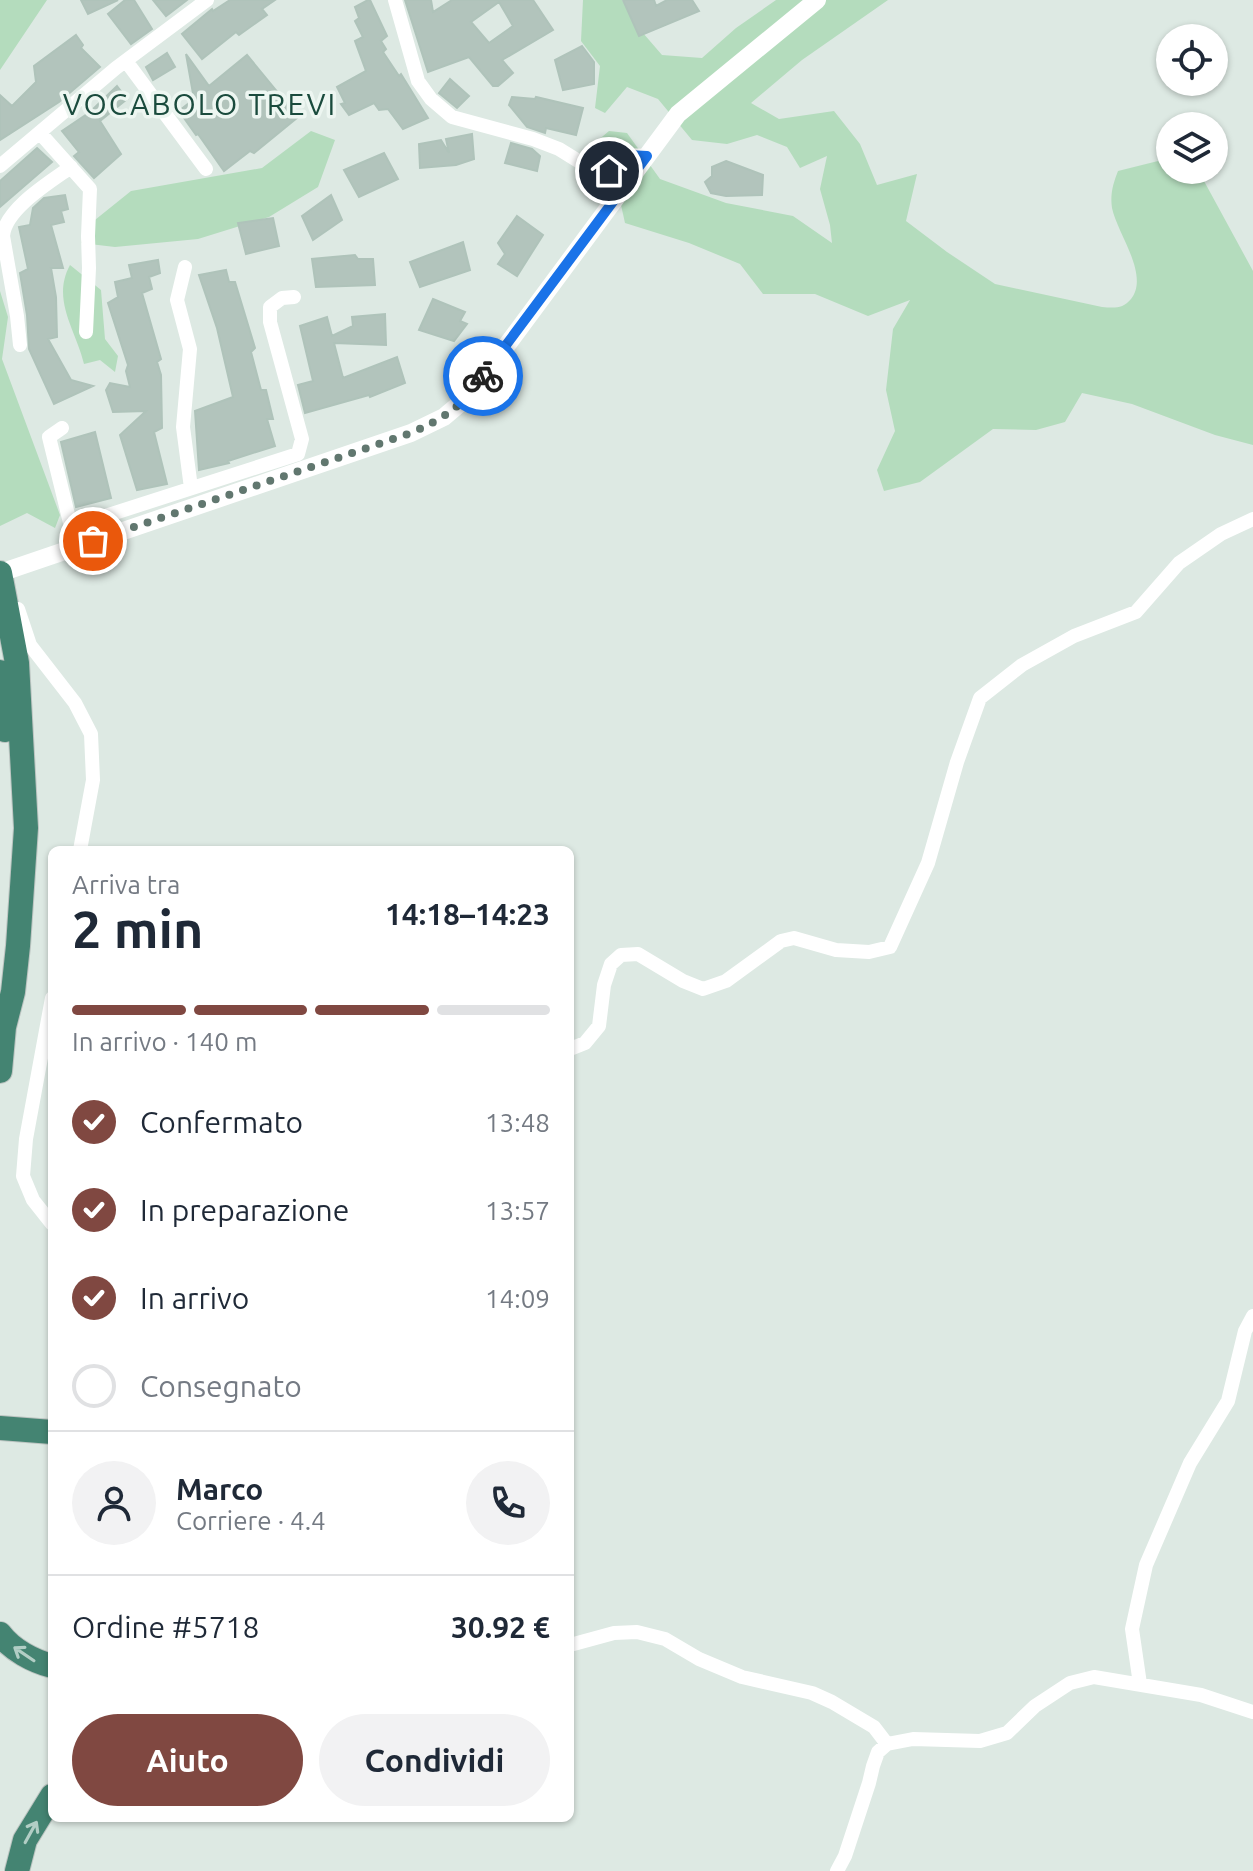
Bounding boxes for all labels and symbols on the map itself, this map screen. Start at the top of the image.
district label: VOCABOLO TREVI [63,87,337,121]
pin [575,137,643,205]
courier [443,336,523,416]
pin [59,507,127,575]
one-way arrow [13,1646,36,1662]
one-way arrow [23,1821,39,1844]

